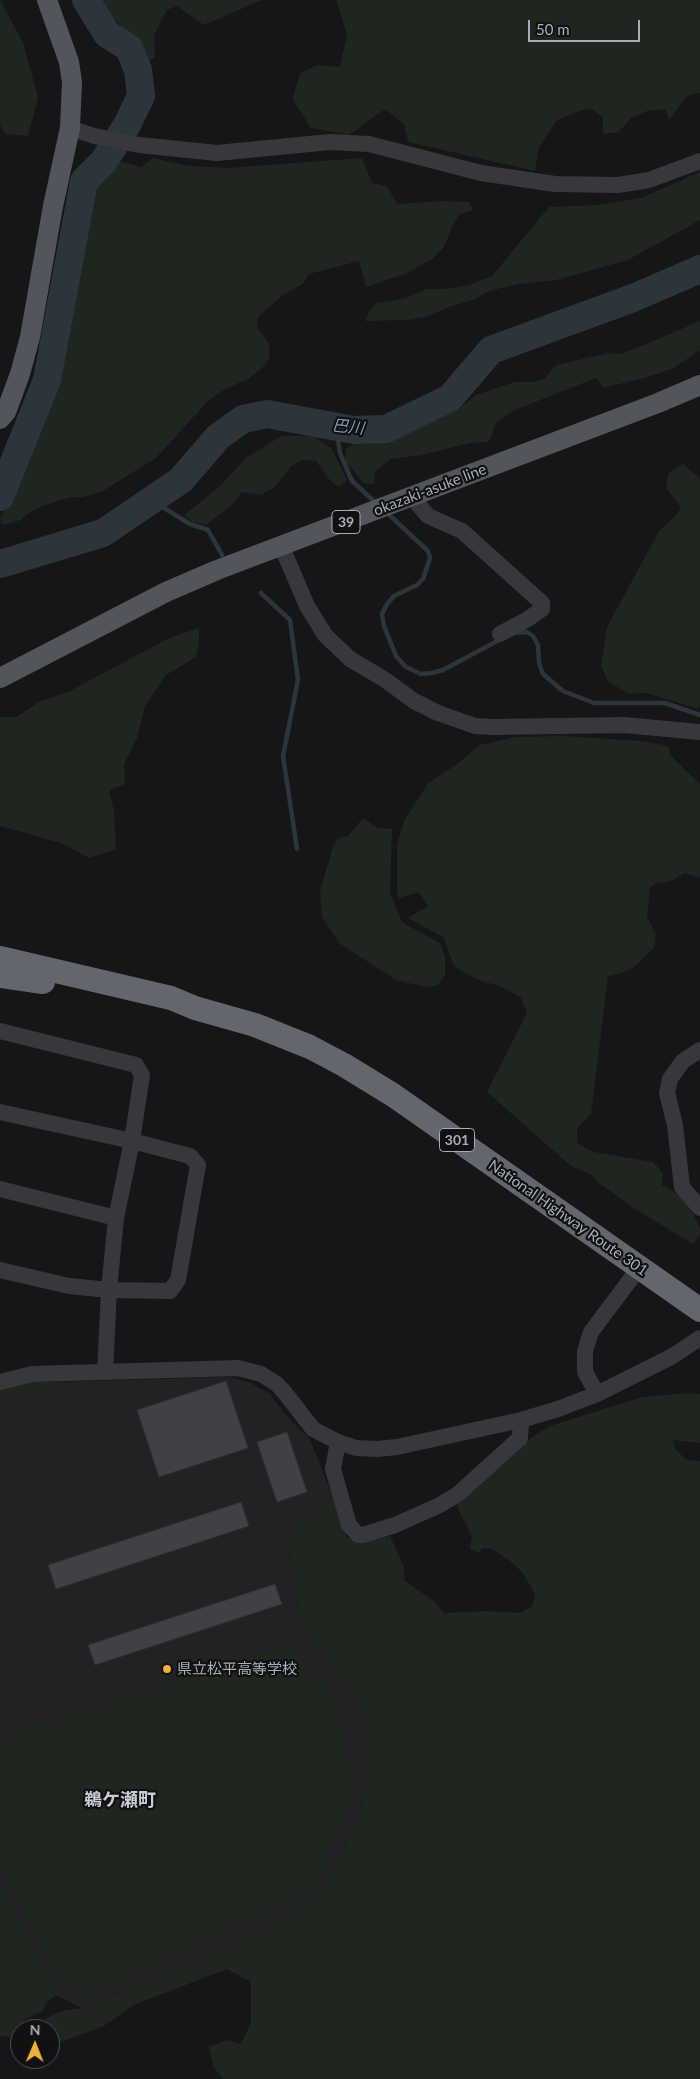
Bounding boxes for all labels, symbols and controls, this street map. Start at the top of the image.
scale bar [530,10,642,42]
text: 50 m [536,20,570,38]
water label: 巴川 [331,416,365,438]
street label: okazaki-asuke line [371,460,489,520]
road number: 39 [332,511,360,534]
road number: 301 [440,1128,474,1152]
street label: National Highway Route 301 [485,1156,651,1280]
place label: 県立松平高等学校 [177,1660,297,1678]
marker: 県立松平高等学校 [161,1663,173,1675]
district label: 鵜ケ瀬町 [84,1789,156,1811]
north arrow [10,2019,60,2069]
text: N [30,2021,41,2038]

